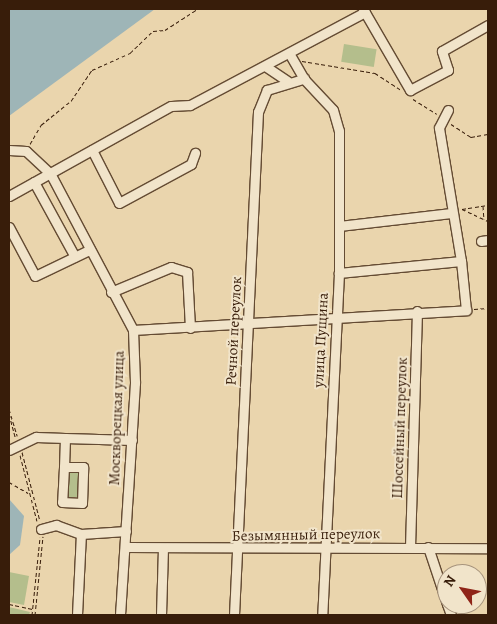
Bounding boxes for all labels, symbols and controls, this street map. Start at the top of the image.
street label: Речной переулок [222,276,246,386]
street label: улица Пущина [310,292,332,388]
street label: Москворецкая улица [106,350,128,486]
street label: Шоссейный переулок [389,357,411,499]
street label: Безымянный переулок [232,525,380,545]
north arrow [437,564,487,614]
text: N [439,572,461,591]

